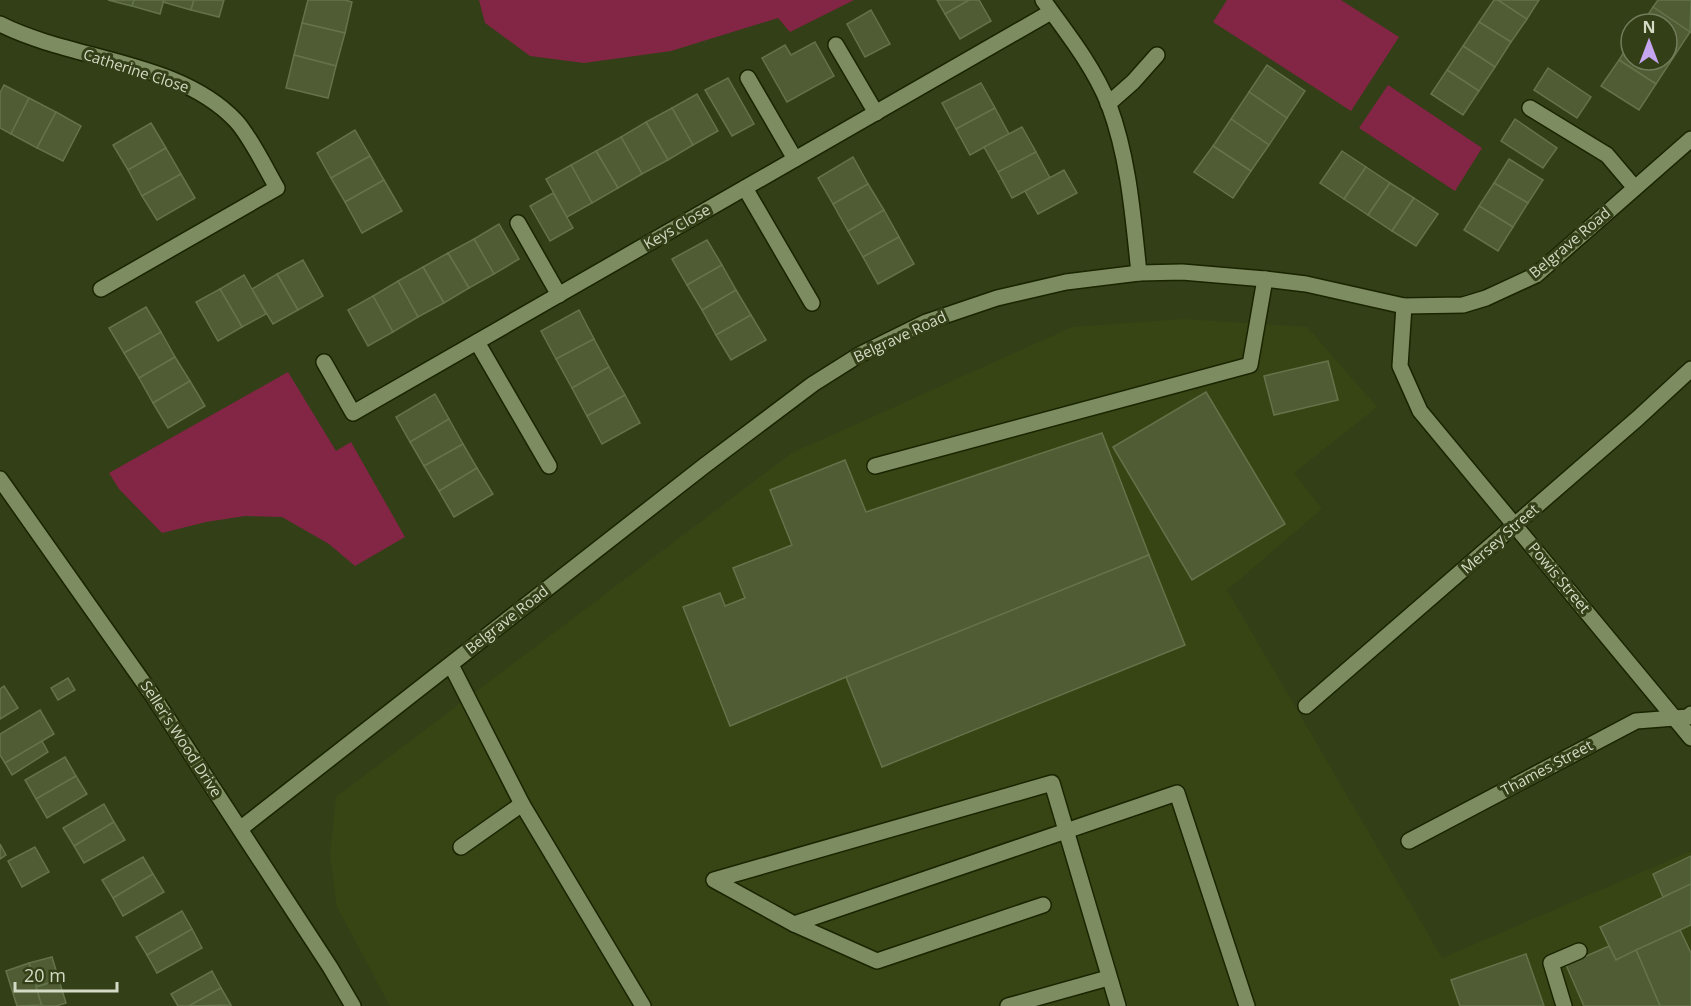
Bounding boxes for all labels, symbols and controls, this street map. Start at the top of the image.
north arrow [1619,12,1679,72]
text: N [1642,16,1656,38]
street label: Catherine Close [81,44,192,97]
street label: Keys Close [639,199,714,253]
street label: Belgrave Road [1525,202,1614,282]
street label: Belgrave Road [850,306,949,366]
street label: Mersey Street [1456,499,1542,578]
street label: Powis Street [1524,538,1595,617]
street label: Belgrave Road [461,581,552,658]
street label: Seller's Wood Drive [137,676,227,800]
street label: Thames Street [1497,735,1596,800]
scale bar [15,955,117,993]
text: 20 m [24,963,66,987]

